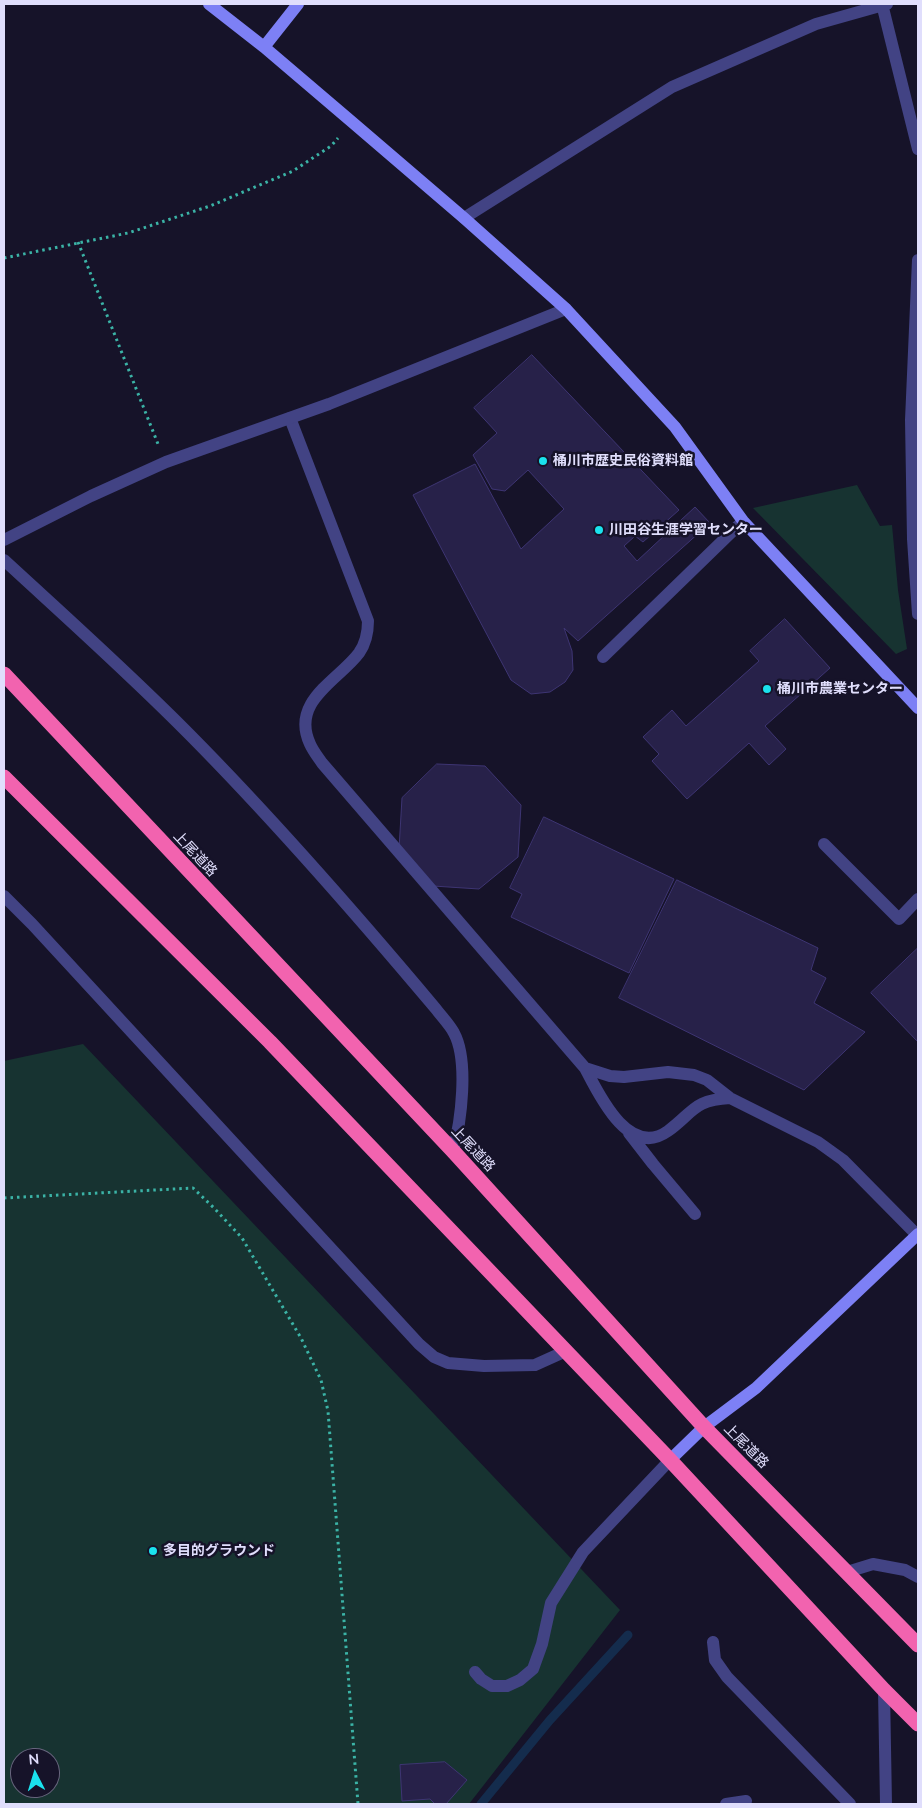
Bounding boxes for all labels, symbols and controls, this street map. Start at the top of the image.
place label: 桶川市歴史民俗資料館 [553,453,693,469]
marker: 桶川市歴史民俗資料館 [537,455,549,467]
place label: 川田谷生涯学習センター [609,522,763,538]
marker: 川田谷生涯学習センター [593,524,605,536]
place label: 桶川市農業センター [777,681,903,697]
marker: 桶川市農業センター [761,683,773,695]
street label: 上尾道路 [170,828,220,880]
street label: 上尾道路 [448,1123,498,1175]
street label: 上尾道路 [720,1420,772,1472]
place label: 多目的グラウンド [163,1543,275,1559]
marker: 多目的グラウンド [147,1545,159,1557]
north arrow [10,1748,60,1798]
text: N [28,1750,40,1768]

